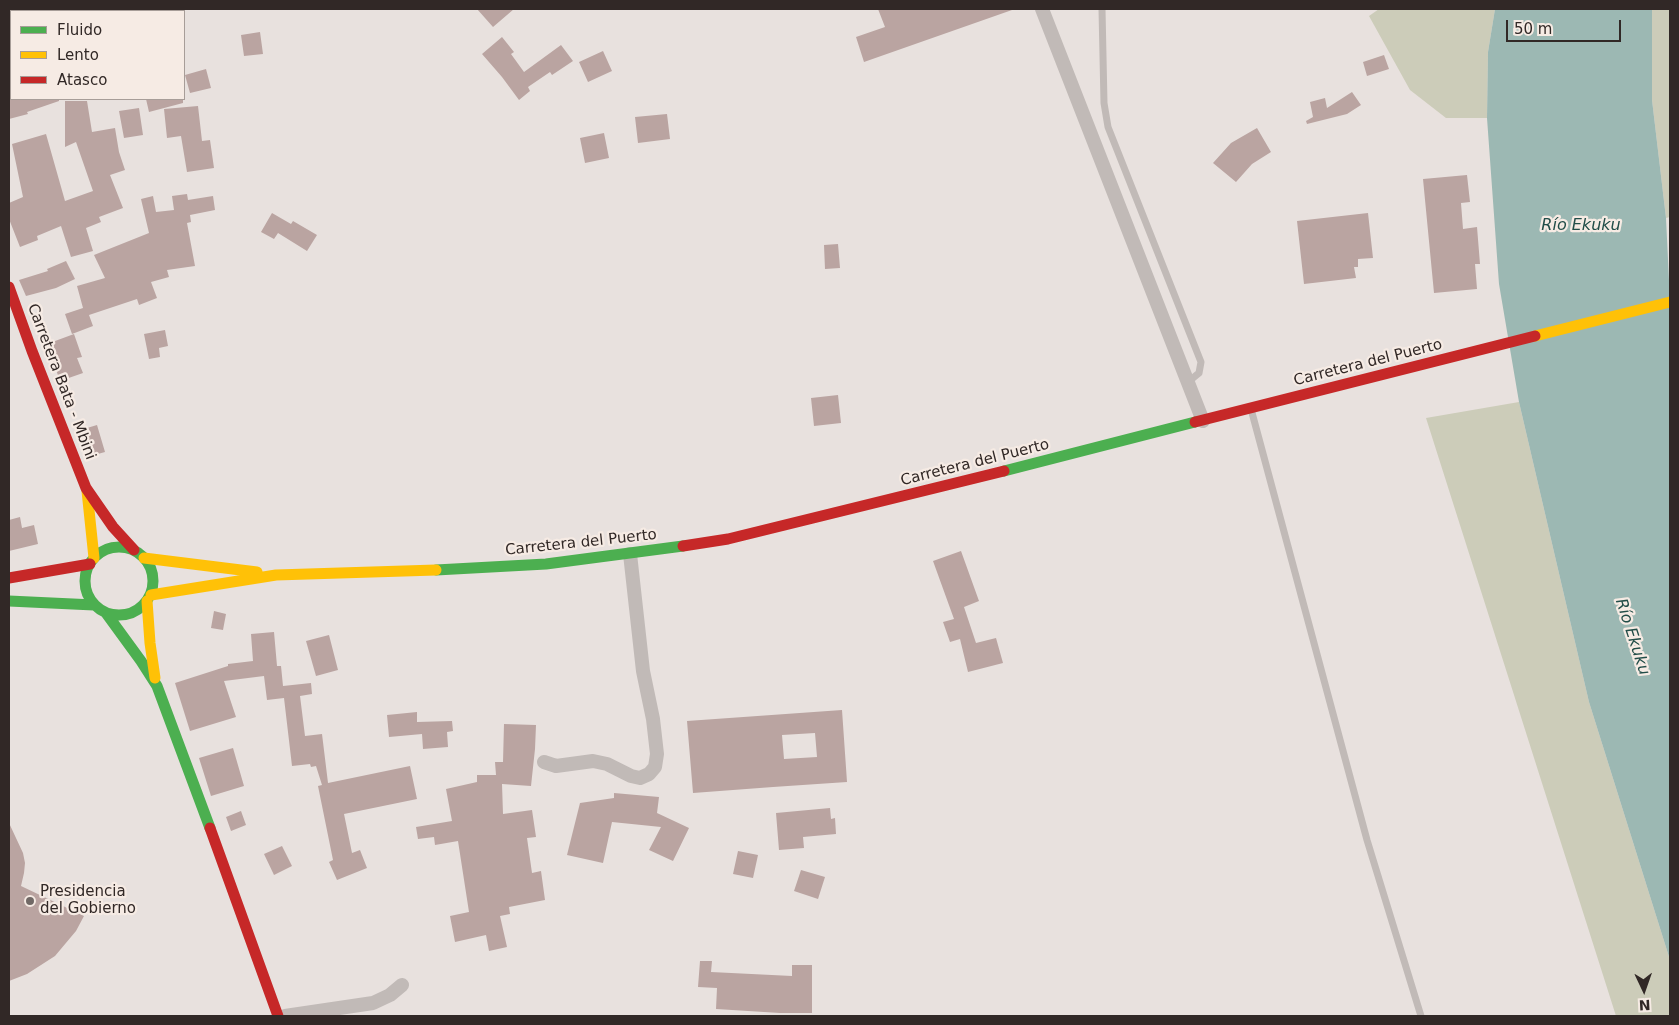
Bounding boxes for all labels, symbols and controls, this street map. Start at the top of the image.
legend [10,10,185,100]
scale bar [1509,10,1624,42]
text: 50 m [1514,20,1552,38]
text: Fluido [57,21,102,39]
text: Lento [57,46,99,64]
text: Atasco [57,71,107,89]
water label: Río Ekuku [1541,216,1621,236]
street label: Carretera Bata - Mbini [23,301,99,463]
street label: Carretera del Puerto [1292,336,1444,390]
street label: Carretera del Puerto [899,436,1051,490]
street label: Carretera del Puerto [504,526,658,560]
water label: Río Ekuku [1611,596,1653,678]
place label: Presidencia del Gobierno [40,883,136,918]
marker: Presidencia del Gobierno [24,895,36,907]
north arrow [1619,965,1669,1015]
text: N [1639,997,1651,1013]

